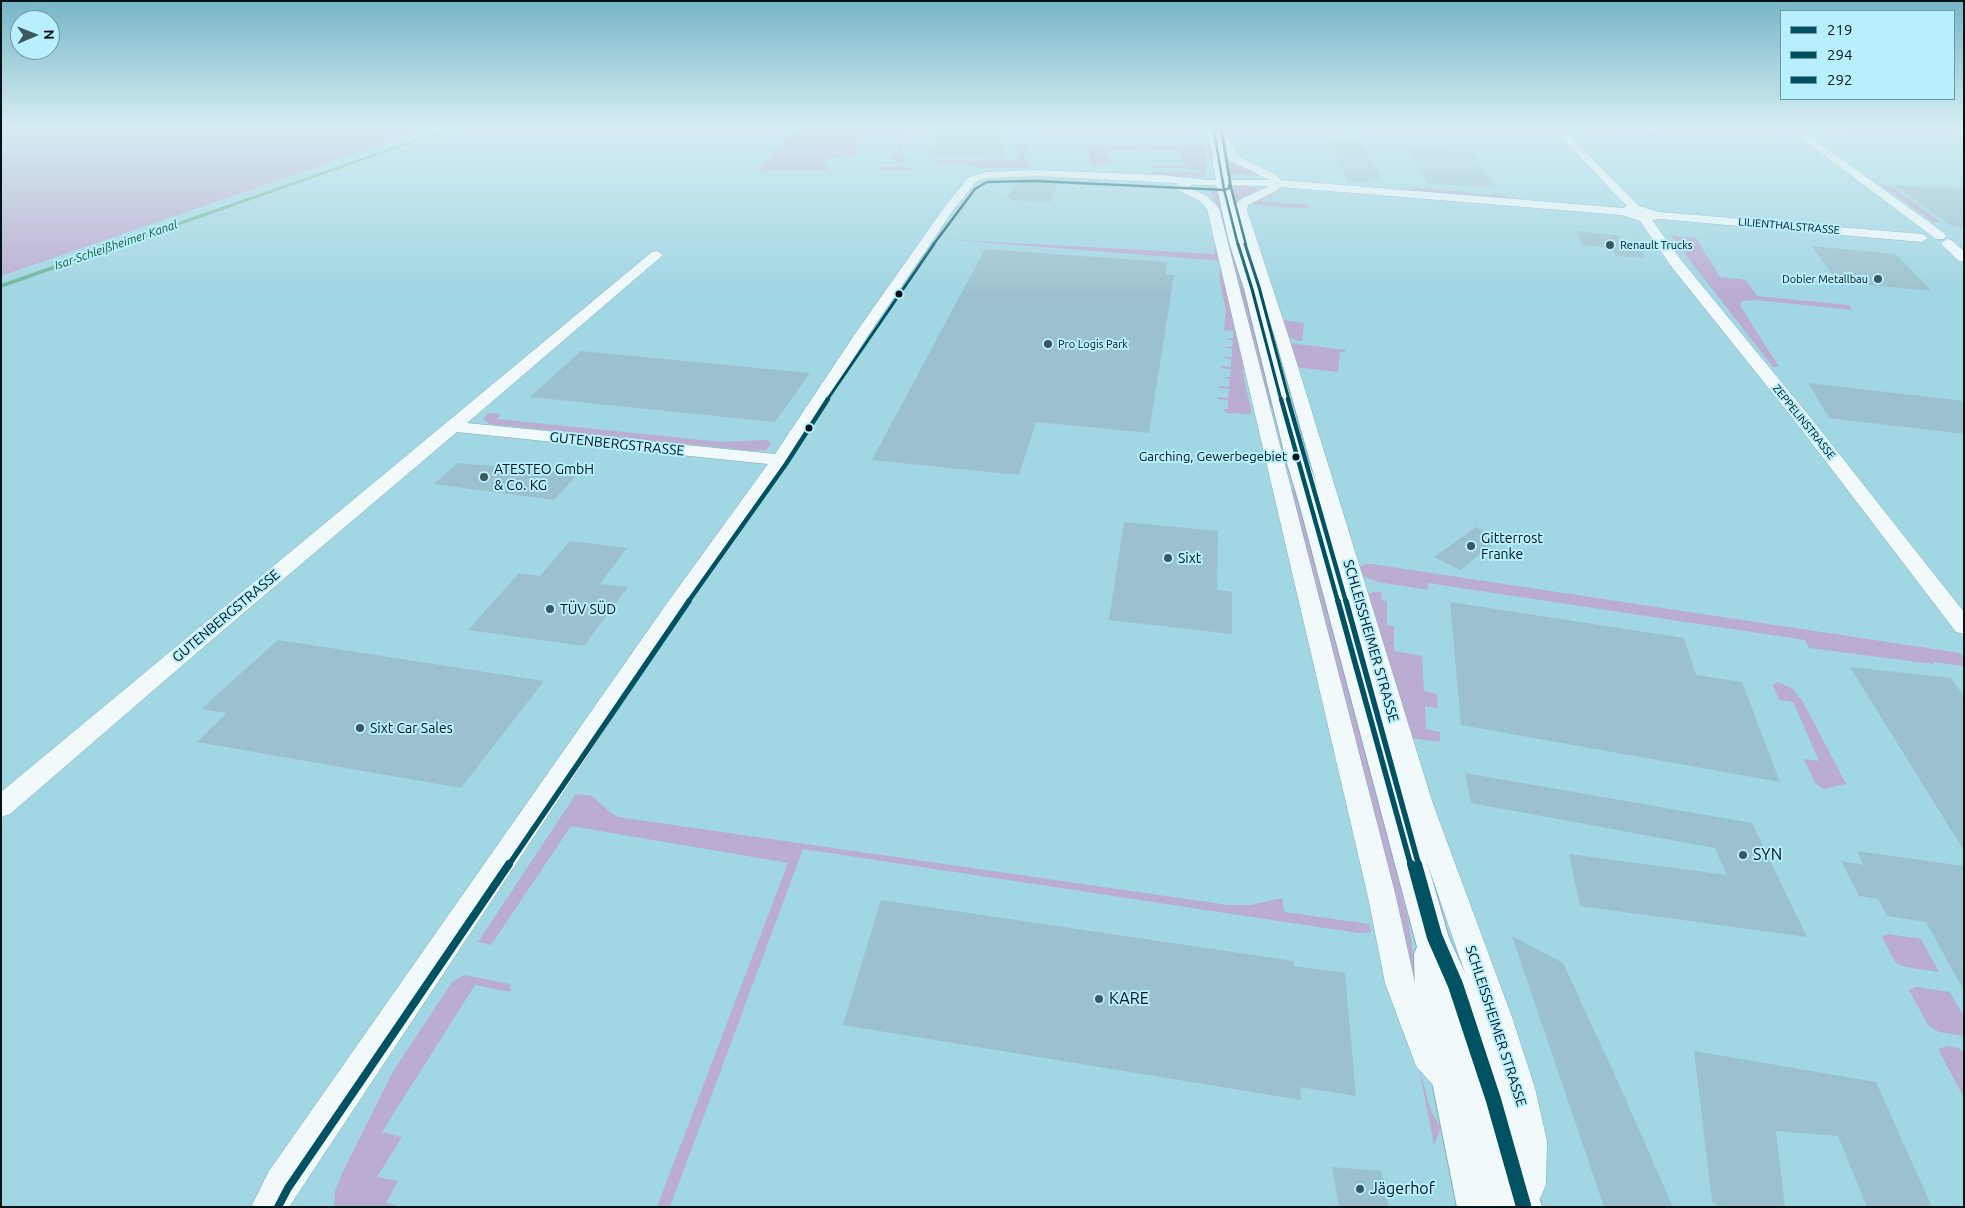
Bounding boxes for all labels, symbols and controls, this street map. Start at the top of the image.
north arrow [10,10,60,60]
legend [1780,10,1955,100]
text: 219 [1827,21,1852,38]
text: N [41,29,57,40]
text: 294 [1827,46,1852,63]
text: 292 [1827,71,1852,88]
street label: LILIENTHALSTRASSE [1738,215,1840,237]
water label: Isar-Schleißheimer Kanal [53,217,179,273]
place label: Renault Trucks [1620,238,1692,252]
marker: Renault Trucks [1604,239,1616,251]
place label: Dobler Metallbau [1782,272,1868,286]
marker: Dobler Metallbau [1872,273,1884,285]
unlabelled marker [894,289,904,299]
place label: Pro Logis Park [1058,337,1128,351]
marker: Pro Logis Park [1042,338,1054,350]
street label: ZEPPELINSTRASSE [1770,382,1838,462]
unlabelled marker [804,423,814,433]
street label: GUTENBERGSTRASSE [549,429,685,459]
place label: Garching, Gewerbegebiet [1139,449,1287,465]
marker: Garching, Gewerbegebiet [1291,452,1301,462]
place label: ATESTEO GmbH & Co. KG [494,461,594,494]
marker: ATESTEO GmbH & Co. KG [478,471,490,483]
place label: Gitterrost Franke [1481,530,1543,562]
marker: Gitterrost Franke [1465,540,1477,552]
place label: Sixt [1178,550,1201,566]
marker: Sixt [1162,552,1174,564]
street label: SCHLEISSHEIMER STRASSE [1340,558,1402,724]
street label: GUTENBERGSTRASSE [169,566,283,666]
place label: TÜV SÜD [560,601,616,617]
marker: TÜV SÜD [544,603,556,615]
place label: Sixt Car Sales [370,720,453,736]
marker: Sixt Car Sales [354,722,366,734]
place label: SYN [1753,845,1782,865]
marker: SYN [1737,849,1749,861]
street label: SCHLEISSHEIMER STRASSE [1462,943,1530,1109]
place label: KARE [1109,989,1149,1009]
marker: KARE [1093,993,1105,1005]
place label: Jägerhof [1370,1179,1435,1199]
marker: Jägerhof [1354,1183,1366,1195]

